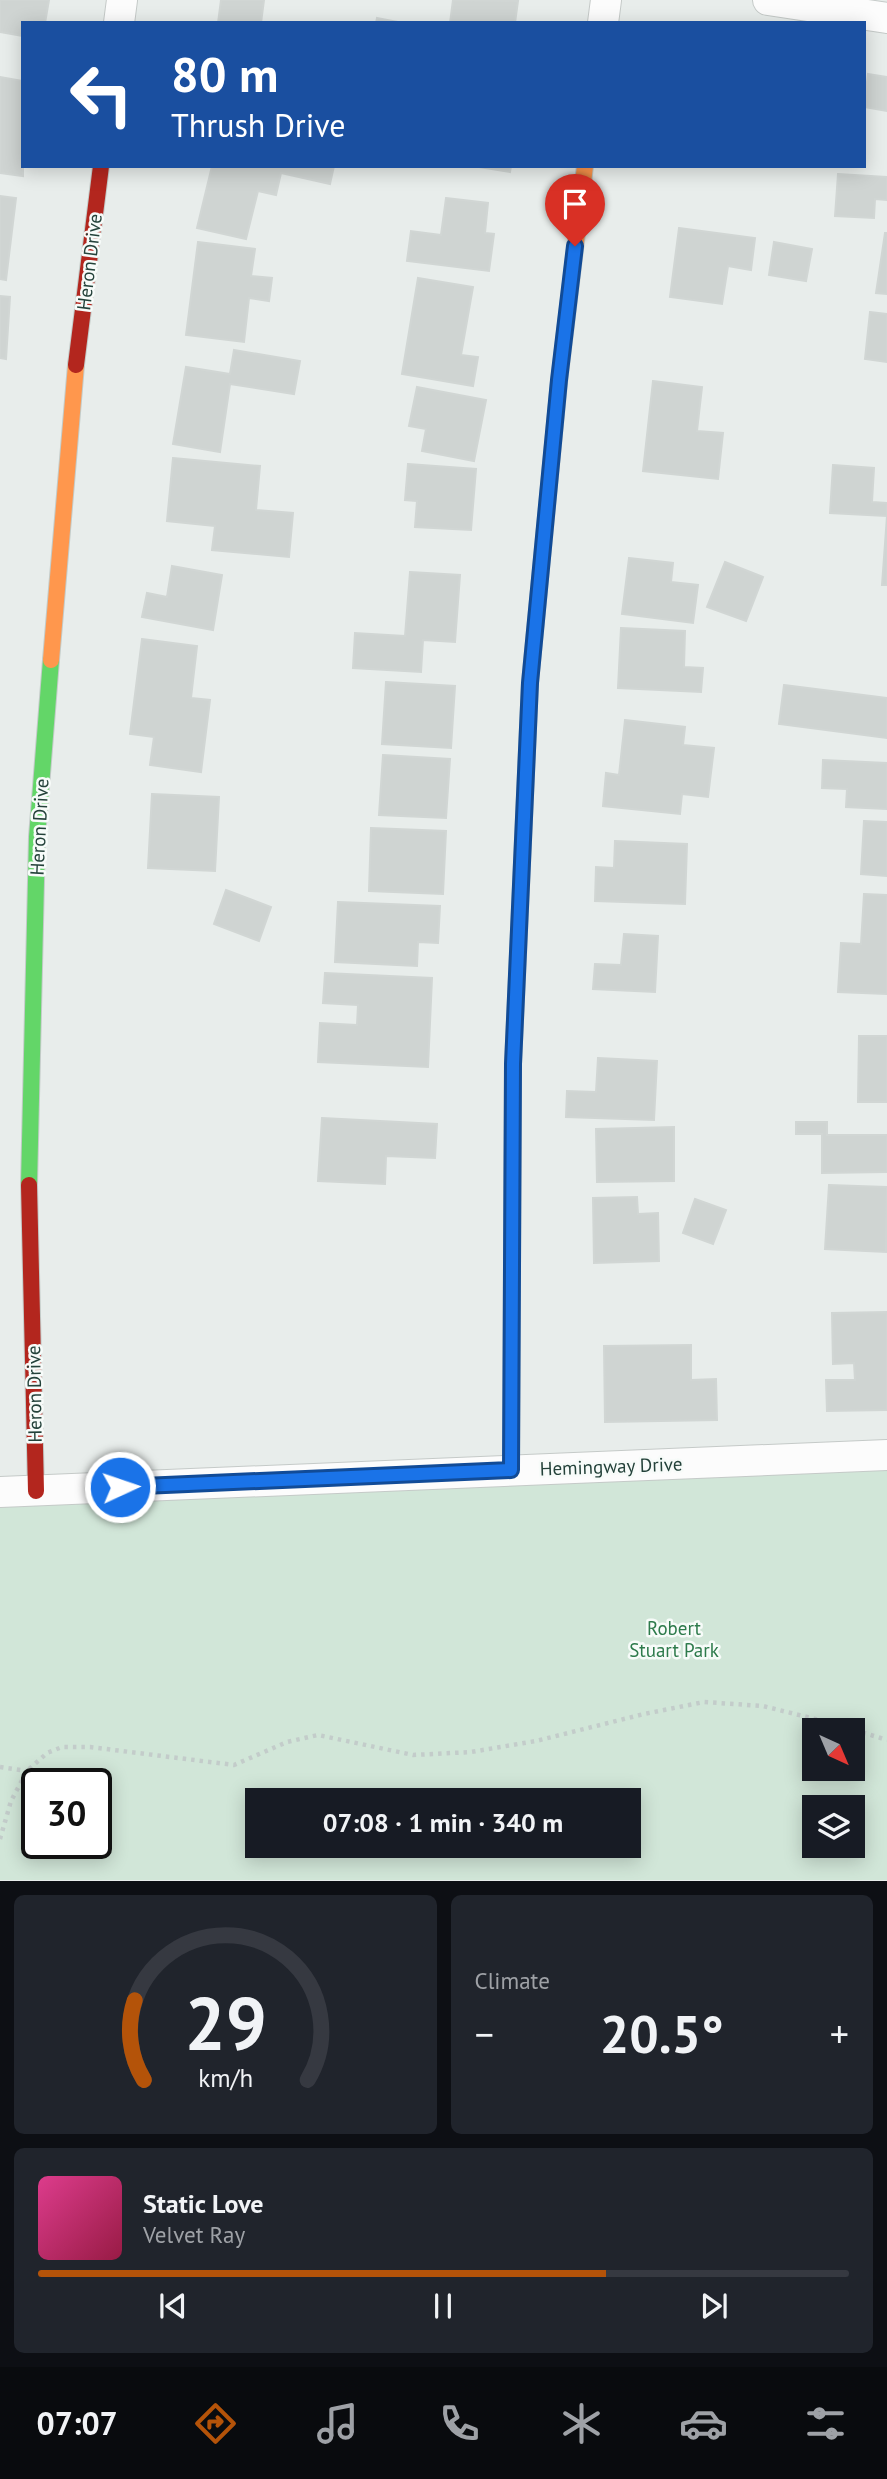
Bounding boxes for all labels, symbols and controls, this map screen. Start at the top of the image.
text: 80 m [171,42,278,106]
icon: left [56,49,147,140]
text: Thrush Drive [171,104,346,146]
pin [545,174,605,246]
icon: arrive [556,185,594,223]
street label: Heron Drive [71,212,107,312]
street label: Heron Drive [24,778,54,876]
street label: Heron Drive [21,1345,47,1443]
position arrow [83,1450,157,1524]
street label: Hemingway Drive [539,1452,683,1480]
park label: Robert Stuart Park [629,1616,719,1662]
north arrow [802,1718,864,1782]
map controls [802,1718,865,1858]
speed limit sign: 30 [21,1768,112,1859]
button: layers [802,1795,865,1858]
text: 07:08 · 1 min · 340 m [323,1806,563,1839]
text: Climate [475,1966,550,1995]
text: 29 [184,1977,267,2071]
text: 20.5° [600,2000,724,2067]
text: − [475,2009,494,2058]
text: + [830,2009,849,2058]
text: km/h [198,2062,253,2094]
text: Static Love [143,2187,264,2220]
text: Velvet Ray [143,2220,245,2249]
icon: previous [154,2287,192,2325]
icon: pause [424,2287,462,2325]
icon: next [695,2287,733,2325]
icon: directions [191,2399,240,2448]
icon: music [313,2399,362,2448]
icon: phone [435,2399,484,2448]
icon: climate [557,2399,606,2448]
icon: car [679,2399,728,2448]
icon: filters [801,2399,850,2448]
text: 07:07 [37,2402,118,2444]

